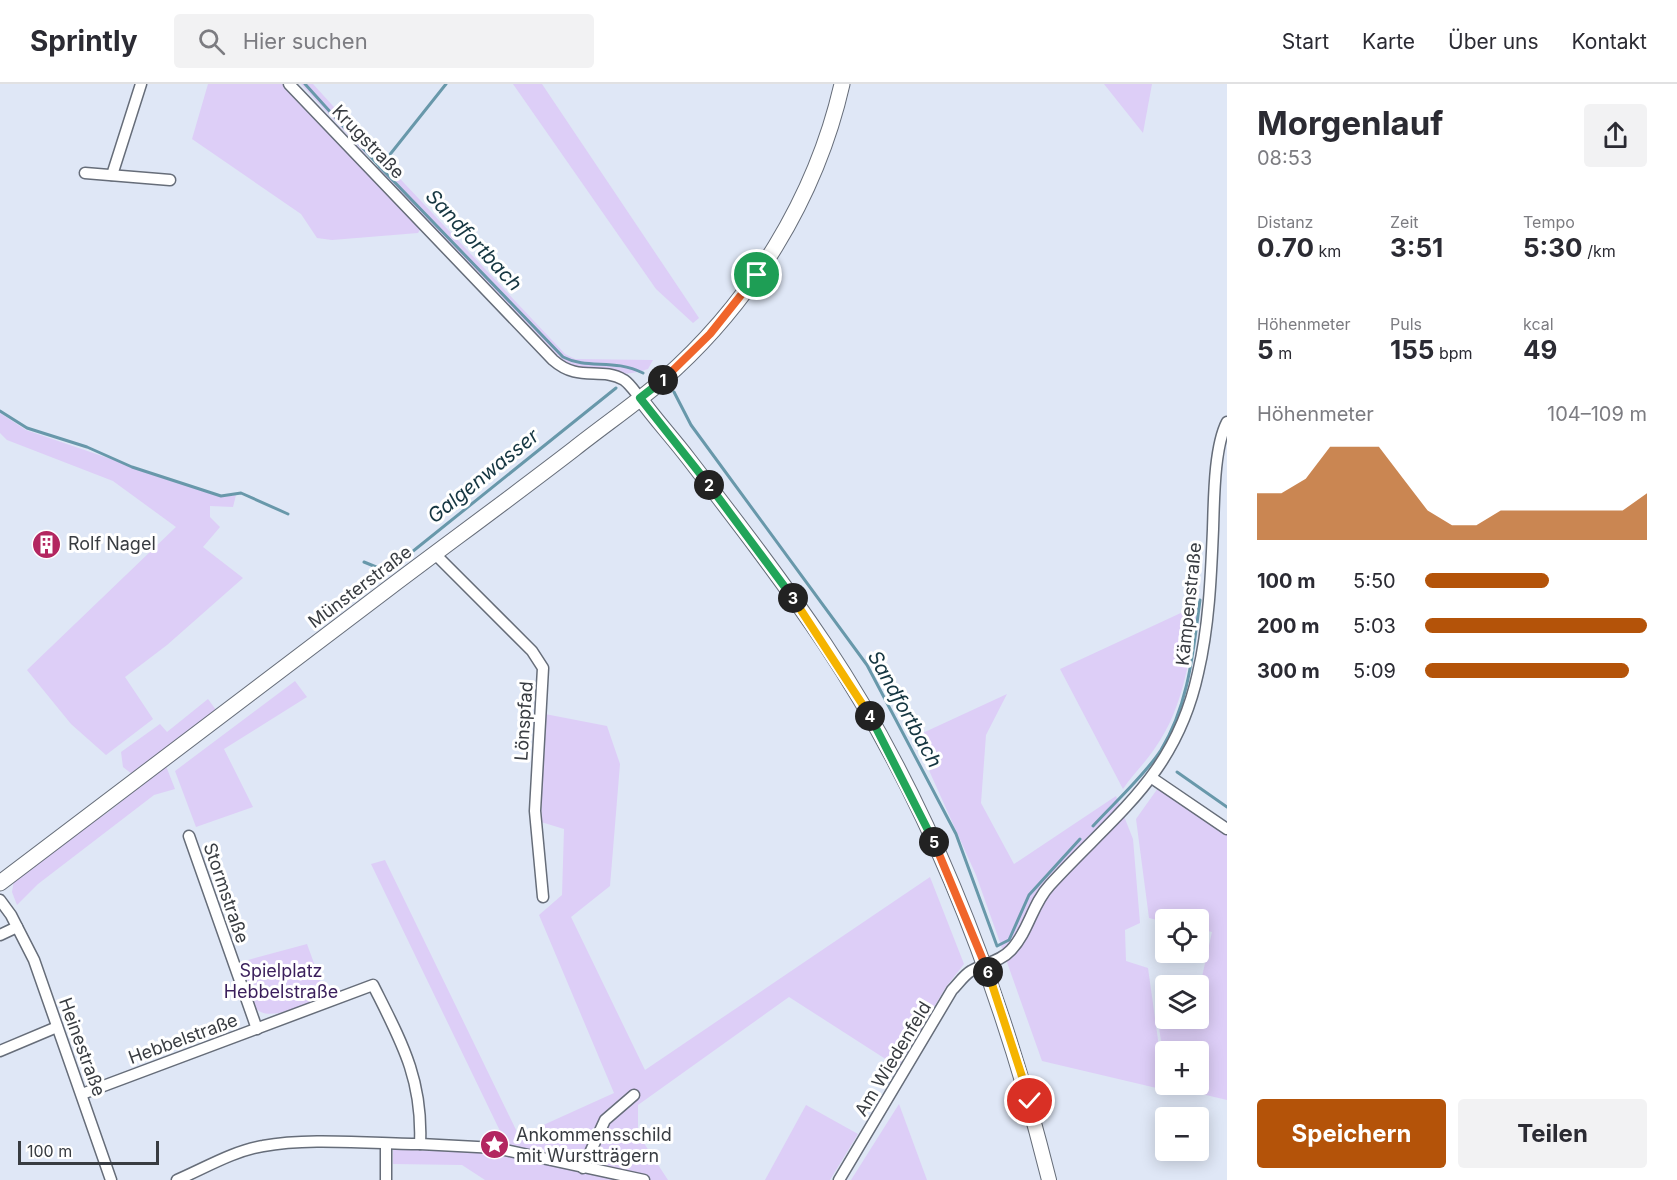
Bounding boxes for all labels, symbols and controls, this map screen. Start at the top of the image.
search box [174,14,594,68]
text: Sprintly [30,24,138,58]
icon: search [195,25,228,58]
text: Hier suchen [243,28,368,54]
text: Start [1282,29,1329,54]
text: Karte [1362,29,1415,54]
text: Über uns [1448,29,1539,54]
text: Kontakt [1572,29,1647,54]
street label: Krugstraße [328,100,409,183]
text: Morgenlauf [1257,103,1443,143]
button: share [1584,104,1647,167]
text: 08:53 [1257,146,1312,170]
water label: Sandfortbach [421,184,527,296]
text: Distanz [1257,212,1313,232]
text: Zeit [1390,212,1419,232]
text: Tempo [1523,212,1575,232]
text: 0.70 [1257,232,1314,263]
text: 3:51 [1390,232,1443,263]
text: 5:30 [1523,232,1583,263]
text: km [1314,241,1341,261]
text: /km [1583,241,1616,261]
pin [731,249,782,300]
icon: arrive [740,258,773,291]
text: Höhenmeter [1257,314,1351,334]
text: Puls [1390,314,1422,334]
text: kcal [1523,314,1554,334]
text: 5 [1257,334,1274,365]
text: 155 [1390,334,1434,365]
text: 49 [1523,334,1557,365]
text: m [1274,343,1292,363]
text: bpm [1434,343,1473,363]
pin: 1 [648,365,678,395]
text: 1 [660,370,666,390]
text: Höhenmeter [1257,402,1374,426]
text: 104–109 m [1547,402,1647,426]
water label: Galgenwasser [423,424,544,528]
pin: 2 [694,470,724,500]
text: 2 [704,475,714,495]
building icon: Rolf Nagel [31,528,63,560]
place label: Rolf Nagel [68,533,156,554]
street label: Münsterstraße [304,541,415,632]
street label: Kämpenstraße [1172,541,1205,667]
text: 100 m [1257,569,1316,593]
text: 5:50 [1353,569,1396,593]
pin: 3 [778,583,808,613]
text: 3 [788,588,798,608]
text: 200 m [1257,614,1320,638]
text: 5:03 [1353,614,1396,638]
water label: Sandfortbach [863,646,947,772]
text: 300 m [1257,659,1320,683]
text: 5:09 [1353,659,1396,683]
street label: Lönspfad [510,681,537,761]
pin: 4 [855,701,885,731]
text: 4 [865,706,875,726]
pin: 5 [919,827,949,857]
text: 5 [929,832,939,852]
street label: Stormstraße [199,840,253,946]
map controls [1155,909,1209,1161]
button: locate [1155,909,1209,963]
pin: 6 [973,957,1003,987]
park label: Spielplatz Hebbelstraße [224,960,338,1002]
text: 6 [983,962,993,982]
button: layers [1155,975,1209,1029]
street label: Heinestraße [55,995,110,1099]
street label: Am Wiedenfeld [850,998,935,1120]
street label: Hebbelstraße [125,1009,240,1068]
button: + [1155,1041,1209,1095]
pin [1004,1075,1055,1126]
icon: check [1013,1084,1046,1117]
button: Speichern [1257,1099,1446,1168]
button: Teilen [1458,1099,1647,1168]
button: − [1155,1107,1209,1161]
place label: Ankommensschild mit Wurstträgern [516,1124,672,1166]
place icon: Ankommensschild mit Wurstträgern [479,1129,511,1161]
scale bar [18,1138,159,1166]
text: 100 m [27,1141,72,1161]

